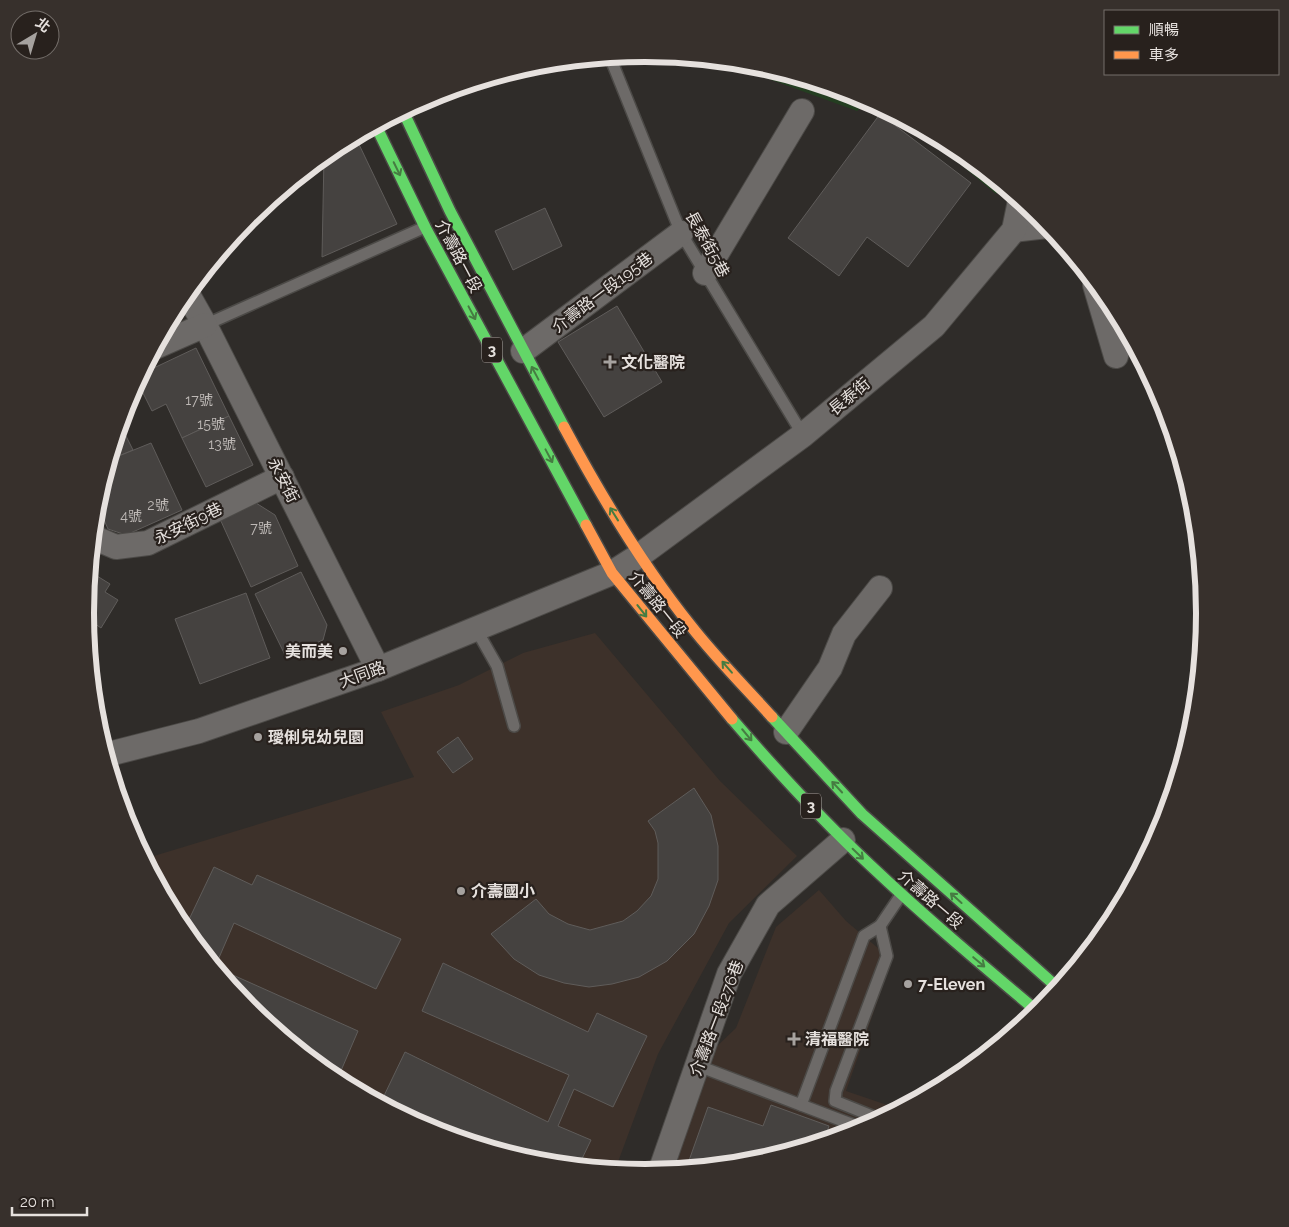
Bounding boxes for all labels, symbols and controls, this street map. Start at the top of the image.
north arrow [10,10,60,60]
legend [1104,10,1279,75]
text: 北 [33,14,53,35]
text: 順暢 [1149,21,1179,39]
text: 車多 [1149,46,1179,64]
one-way arrow [393,161,402,176]
street label: 長泰街5巷 [682,208,734,281]
street label: 介壽路一段 [431,216,486,296]
street label: 介壽路一段195巷 [548,248,656,336]
one-way arrow [467,306,477,321]
road number: 3 [482,338,502,362]
place label: 文化醫院 [621,353,685,372]
marker: 文化醫院 [603,355,617,369]
one-way arrow [529,366,539,380]
street label: 長泰街 [825,374,874,419]
house number: 17號 [185,392,213,408]
house number: 15號 [197,416,225,432]
house number: 13號 [208,436,236,452]
one-way arrow [544,449,554,464]
street label: 永安街 [264,455,303,506]
house number: 2號 [147,497,169,513]
street label: 永安街9巷 [151,499,225,548]
house number: 4號 [120,508,142,524]
one-way arrow [609,508,619,522]
house number: 7號 [250,520,272,536]
street label: 介壽路一段 [625,567,690,641]
one-way arrow [637,604,648,617]
place label: 美而美 [285,642,333,661]
marker: 美而美 [337,645,349,657]
street label: 大同路 [336,657,388,692]
one-way arrow [722,661,733,674]
place label: 璦俐兒幼兒園 [268,728,364,747]
one-way arrow [741,729,752,742]
marker: 璦俐兒幼兒園 [252,731,264,743]
one-way arrow [831,781,843,793]
road number: 3 [801,794,821,818]
one-way arrow [851,848,864,860]
street label: 介壽路一段 [894,866,967,933]
place label: 介壽國小 [471,882,535,901]
marker: 介壽國小 [455,885,467,897]
one-way arrow [949,892,962,903]
one-way arrow [972,956,985,967]
street label: 介壽路一段276巷 [686,958,747,1079]
place label: 7-Eleven [918,975,985,994]
marker: 7-Eleven [902,978,914,990]
place label: 清福醫院 [805,1030,869,1049]
marker: 清福醫院 [787,1032,801,1046]
scale bar [12,1184,88,1216]
text: 20 m [20,1193,55,1211]

